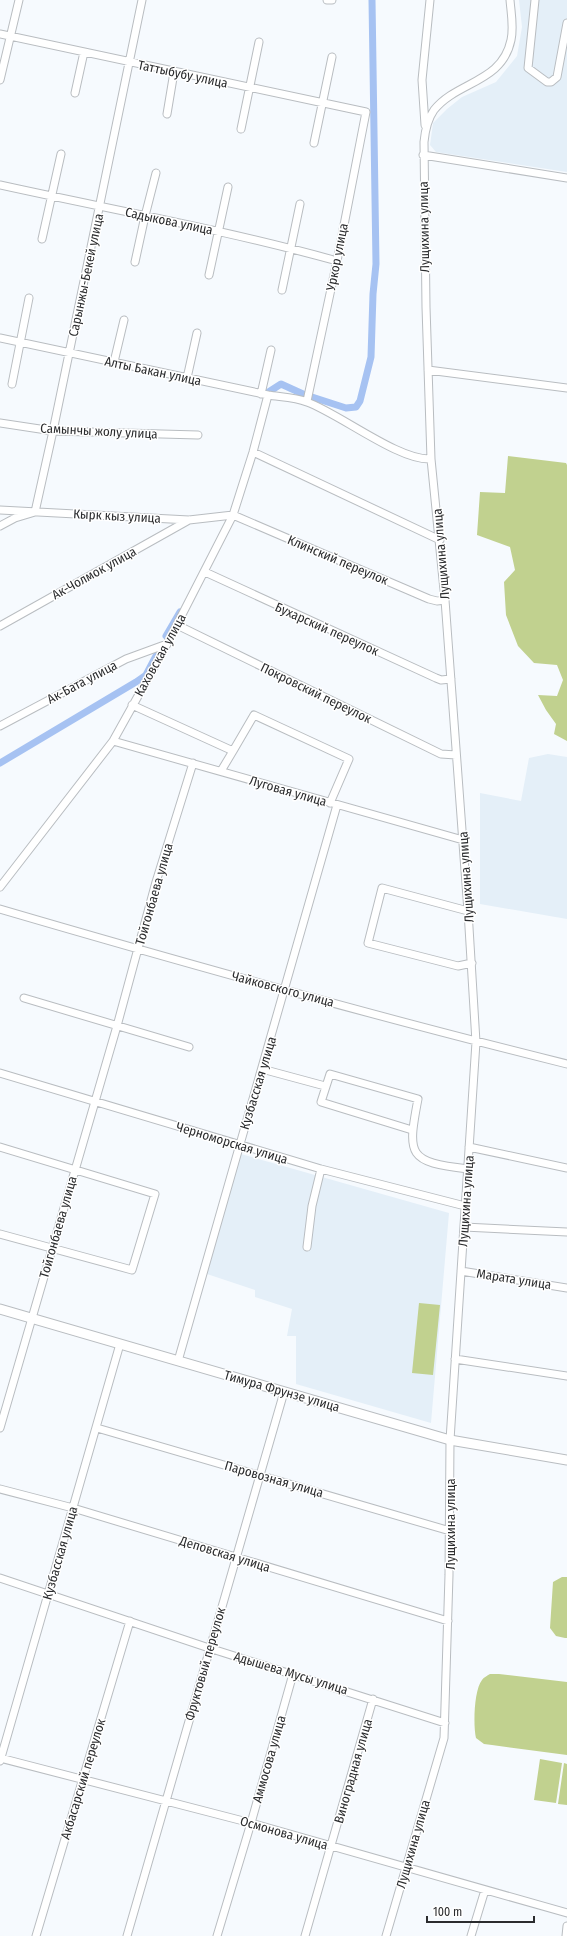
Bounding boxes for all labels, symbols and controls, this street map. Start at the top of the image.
street label: Таттыбубу улица [137,57,229,91]
street label: Лущихина улица [416,181,432,273]
street label: Садыкова улица [124,204,214,238]
street label: Сарынжы-Бекей улица [66,212,106,338]
street label: Уркор улица [323,222,351,293]
street label: Алты Бакан улица [103,353,203,389]
street label: Самынчы жолу улица [40,420,158,442]
street label: Кырк кыз улица [73,506,161,526]
street label: Лущихина улица [430,508,452,600]
street label: Клинский переулок [285,532,391,588]
street label: Ак-Чолмок улица [49,544,139,602]
street label: Бухарский переулок [273,599,381,659]
street label: Каховская улица [131,611,189,699]
street label: Ак-Бата улица [44,657,120,707]
street label: Покровский переулок [258,660,374,726]
street label: Луговая улица [248,773,328,809]
street label: Лущихина улица [455,831,477,923]
street label: Тойгонбаева улица [132,841,176,947]
street label: Чайковского улица [230,968,336,1010]
street label: Кузбасская улица [237,1035,279,1131]
street label: Черноморская улица [174,1119,290,1167]
street label: Лущихина улица [455,1155,477,1247]
street label: Тойгонбаева улица [36,1174,80,1280]
street label: Марата улица [476,1266,552,1292]
street label: Тимура Фрунзе улица [223,1367,341,1415]
street label: Паровозная улица [223,1458,325,1500]
street label: Лущихина улица [443,1478,458,1570]
street label: Кузбасская улица [39,1505,81,1601]
street label: Деповская улица [177,1533,272,1575]
street label: Фруктовый переулок [182,1606,228,1722]
street label: Адышева Мусы улица [232,1649,350,1697]
street label: Аммосова улица [249,1714,289,1804]
street label: Акбасарский переулок [58,1717,108,1841]
street label: Виноградная улица [331,1717,375,1825]
street label: Лущихина улица [393,1798,433,1890]
street label: Осмонова улица [238,1813,330,1853]
scale bar [427,1898,534,1924]
text: 100 m [433,1905,462,1919]

